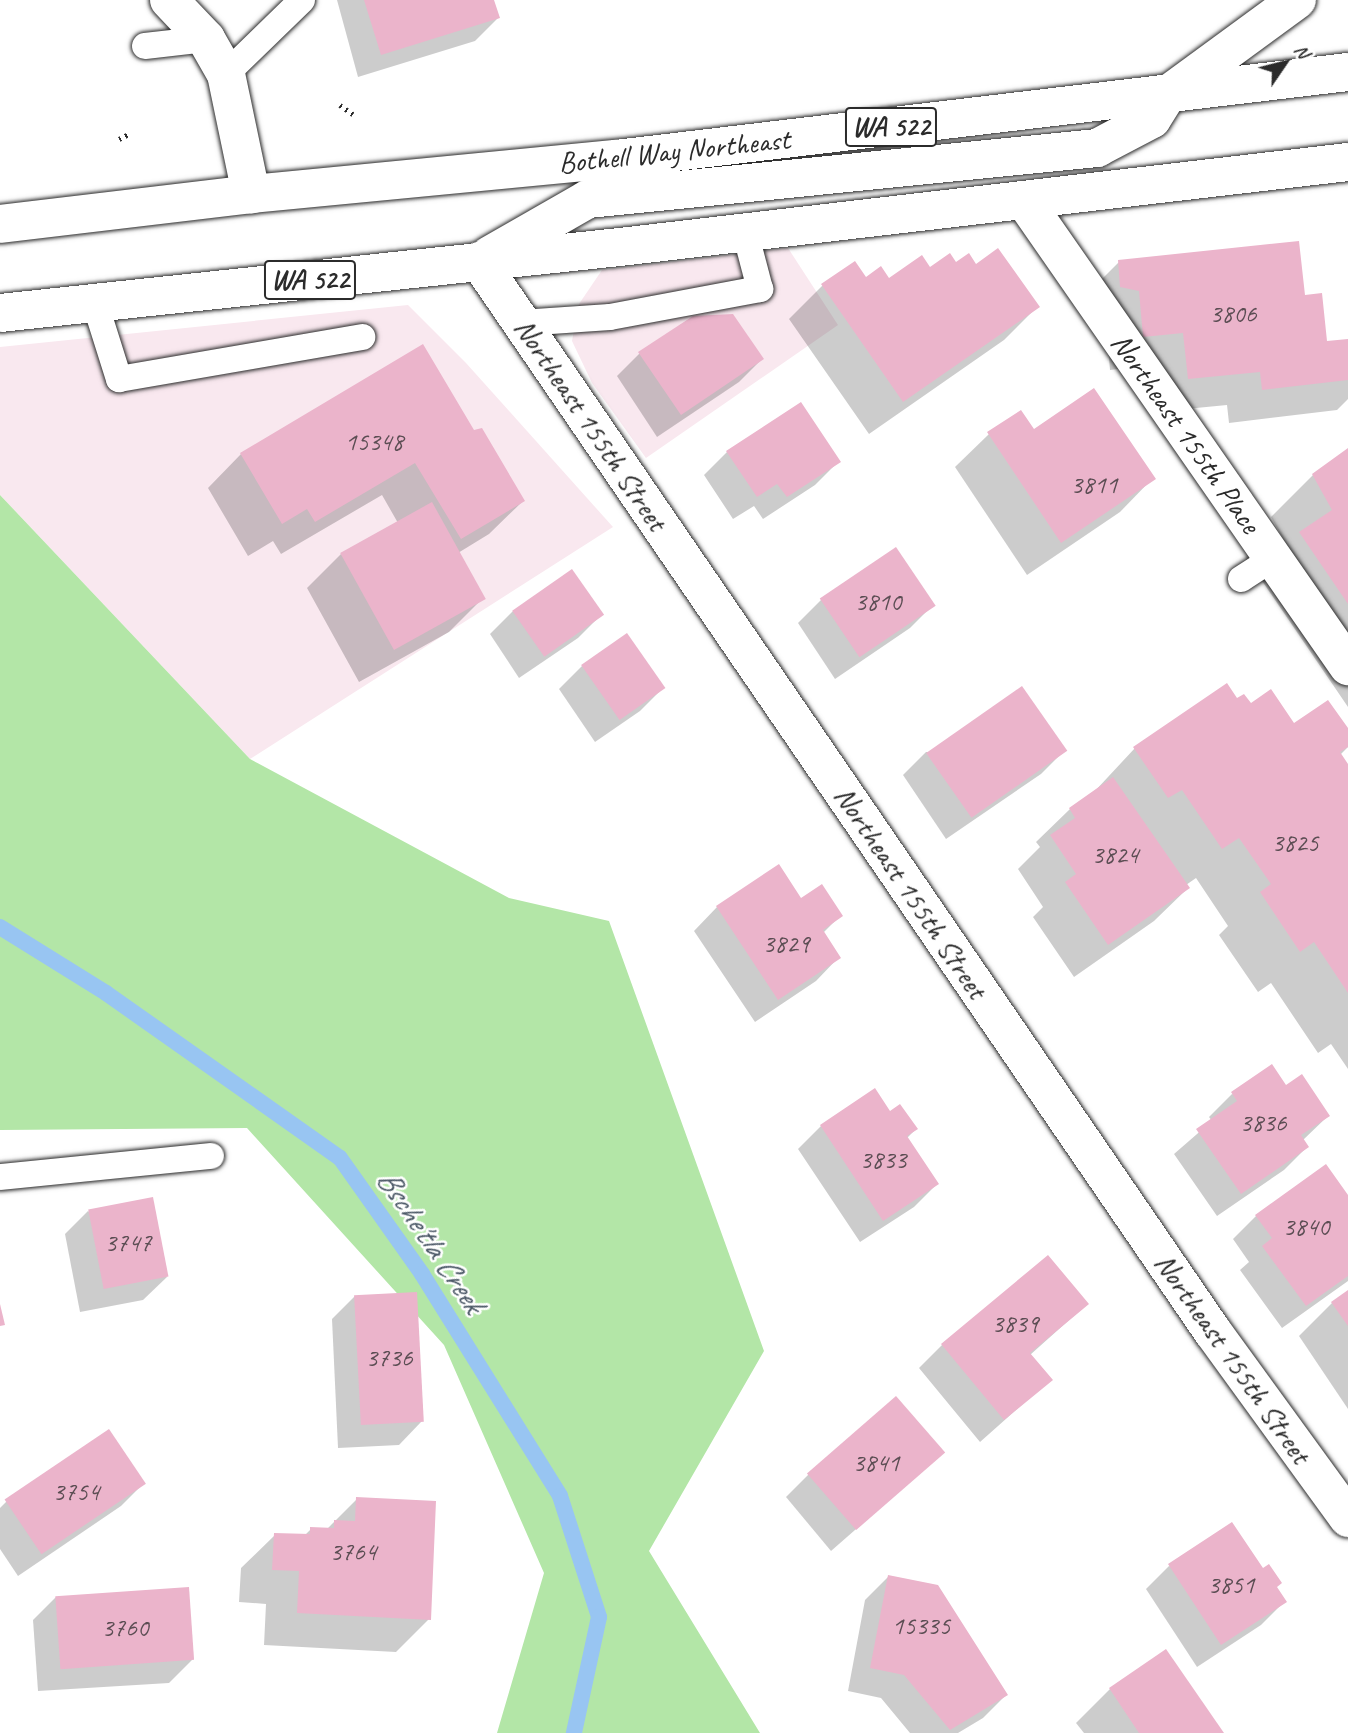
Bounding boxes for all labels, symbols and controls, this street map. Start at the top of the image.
north arrow [1250,28,1320,98]
text: N [1289,39,1315,63]
road number: WA 522 [844,102,938,152]
street label: Bothell Way Northeast [556,121,792,181]
road number: WA 522 [263,256,357,304]
house number: 3806 [1210,298,1256,330]
street label: Northeast 155th Street [506,311,676,537]
street label: Northeast 155th Place [1103,326,1269,540]
house number: 15348 [345,426,403,458]
house number: 3811 [1071,469,1117,501]
house number: 3810 [855,586,901,618]
street label: Northeast 155th Street [826,779,996,1005]
house number: 3825 [1272,827,1318,859]
house number: 3824 [1092,839,1138,871]
house number: 3829 [763,928,809,960]
house number: 3836 [1240,1107,1286,1139]
house number: 3833 [860,1144,906,1176]
water label: Bsche'tla Creek [368,1162,492,1320]
house number: 3840 [1283,1211,1329,1243]
house number: 3747 [105,1227,151,1259]
street label: Northeast 155th Street [1147,1246,1319,1470]
house number: 3839 [992,1308,1038,1340]
house number: 3736 [366,1342,412,1374]
house number: 3841 [853,1447,899,1479]
house number: 3754 [53,1476,99,1508]
house number: 3764 [330,1536,376,1568]
house number: 3851 [1208,1569,1254,1601]
house number: 15335 [892,1610,950,1642]
house number: 3760 [102,1612,148,1644]

